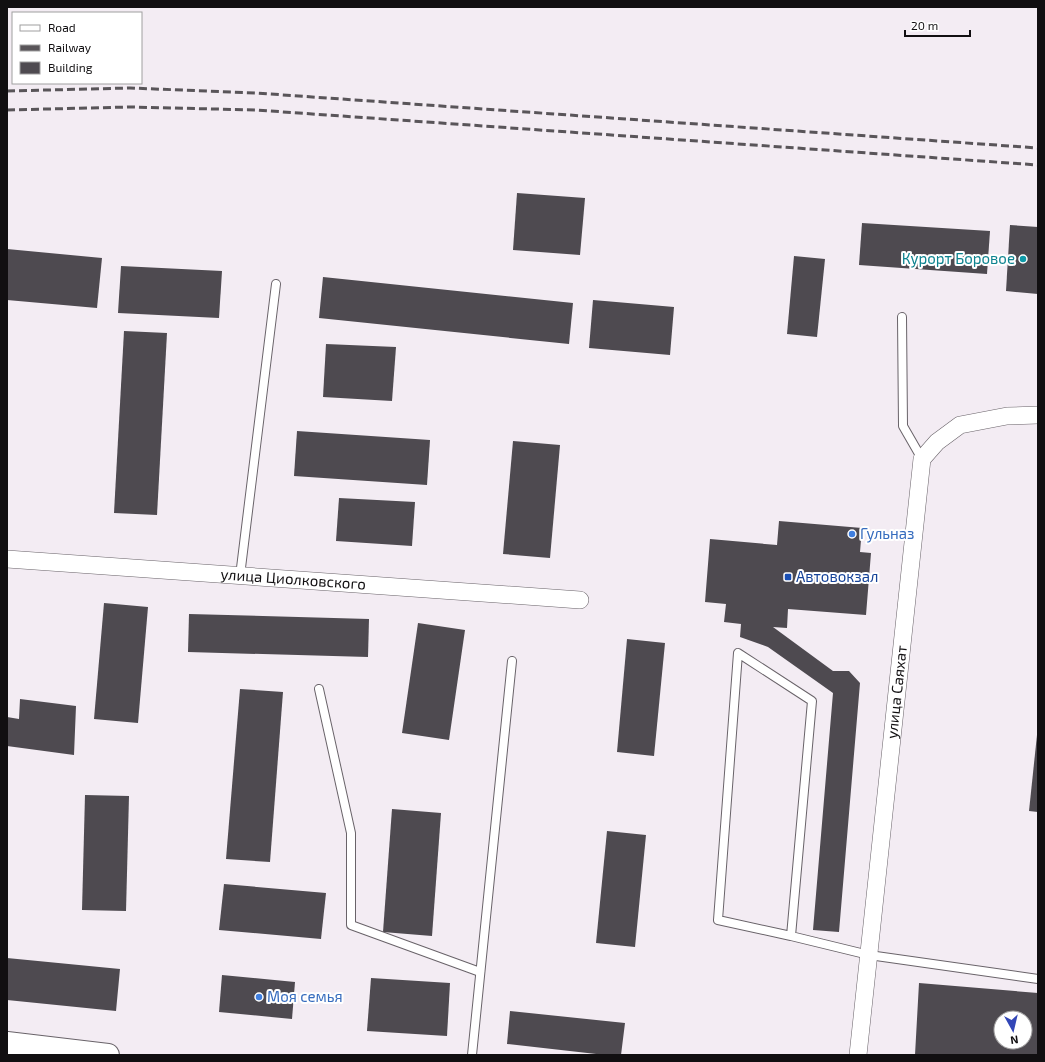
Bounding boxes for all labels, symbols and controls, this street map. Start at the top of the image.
legend [12,12,142,84]
scale bar [905,12,970,38]
text: 20 m [911,18,938,32]
text: Road [48,20,76,34]
text: Railway [48,40,92,54]
text: Building [48,60,93,74]
place label: Курорт Боровое [902,249,1015,268]
marker: Курорт Боровое [1018,254,1028,264]
place label: Гульназ [860,524,915,543]
marker: Гульназ [847,529,857,539]
street label: улица Циолковского [220,564,367,593]
place label: Автовокзал [796,567,878,585]
marker: Автовокзал [783,572,793,582]
street label: улица Саяхат [882,644,910,740]
place label: Моя семья [267,987,343,1005]
marker: Моя семья [254,992,264,1002]
north arrow [993,1010,1033,1050]
text: N [1010,1033,1019,1047]

